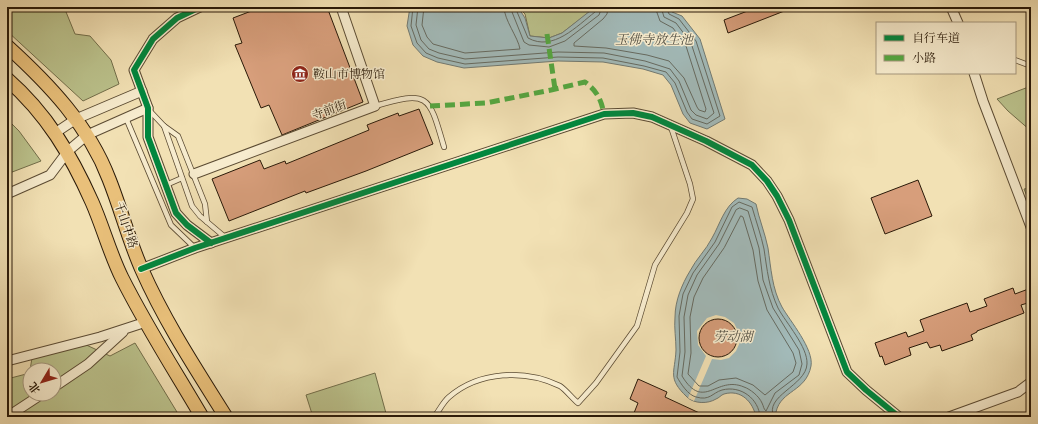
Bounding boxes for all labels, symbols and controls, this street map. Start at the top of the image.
legend [876,22,1016,74]
text: 自行车道 [912,31,960,47]
water label: 玉佛寺放生池 [615,32,695,50]
text: 小路 [912,51,936,67]
museum icon: 鞍山市博物馆 [290,64,310,84]
place label: 鞍山市博物馆 [313,67,385,83]
street label: 寺前街 [310,97,350,125]
street label: 千山中路 [110,200,140,251]
water label: 劳动湖 [713,329,754,347]
north arrow [22,362,62,402]
text: 北 [26,378,45,396]

